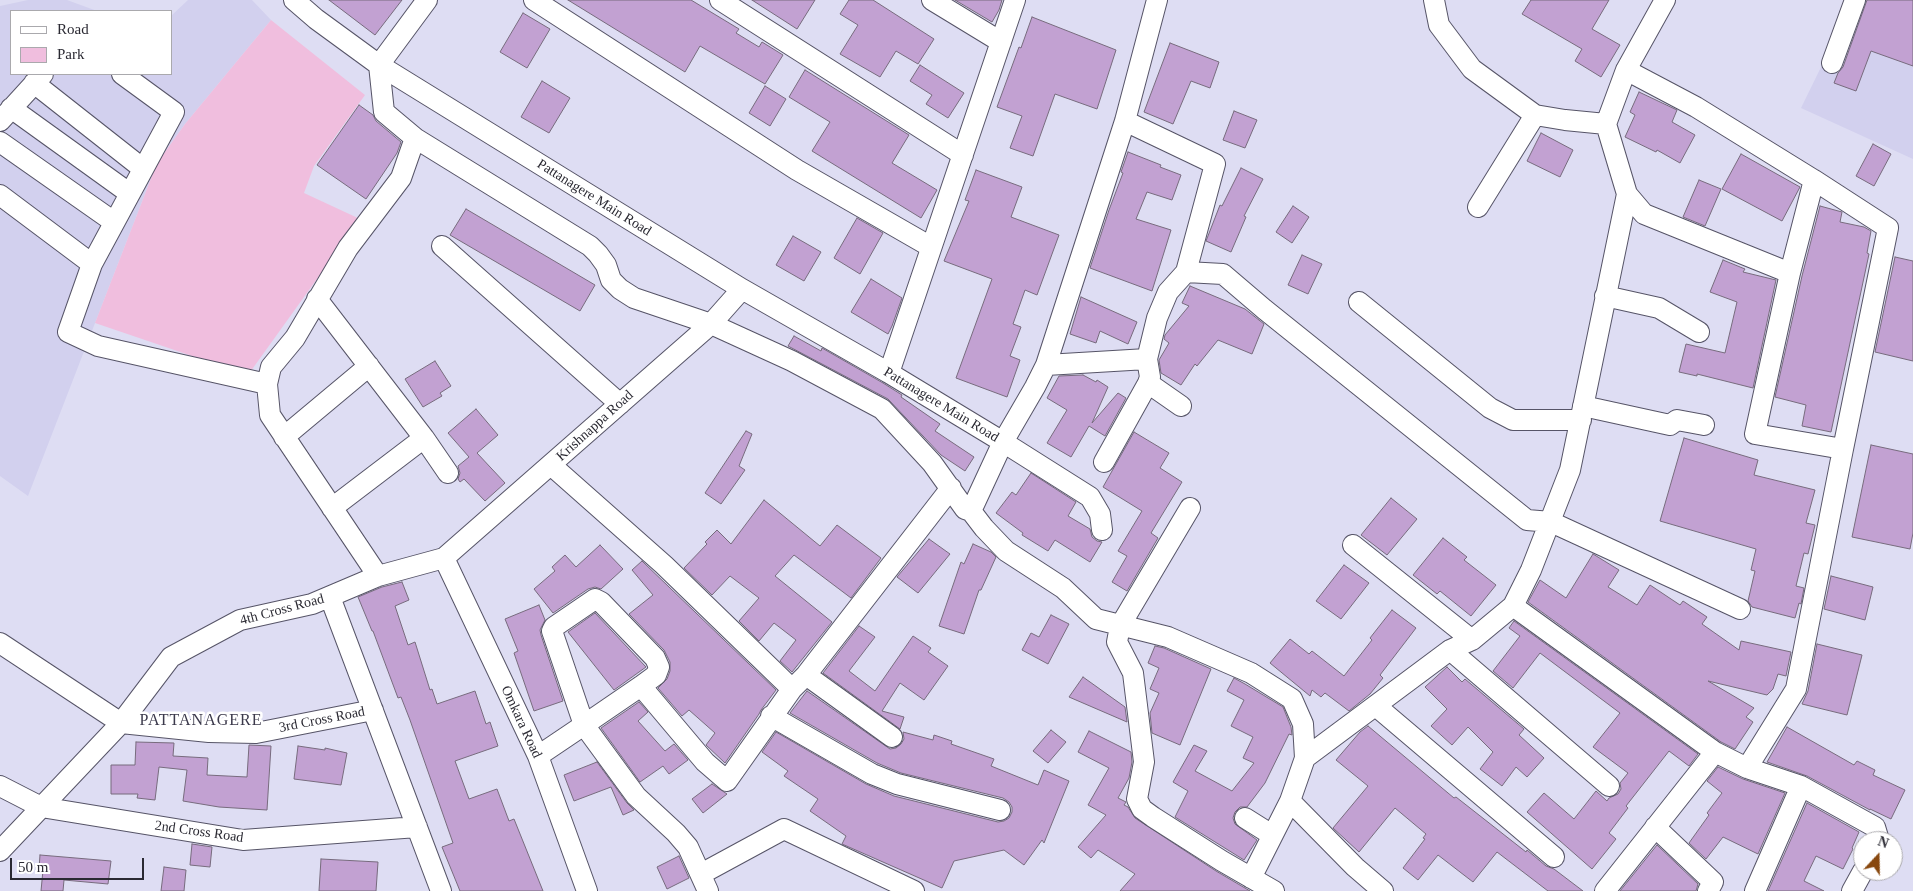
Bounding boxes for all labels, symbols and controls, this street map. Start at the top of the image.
legend [10,10,172,75]
text: Road [57,21,89,37]
text: Park [57,46,85,62]
street label: Pattanagere Main Road [534,156,654,240]
street label: Pattanagere Main Road [880,364,1002,446]
street label: Krishnappa Road [553,387,637,465]
street label: 4th Cross Road [238,591,326,629]
street label: Omkara Road [497,683,545,761]
street label: 3rd Cross Road [278,703,366,737]
district label: PATTANAGERE [138,711,264,731]
street label: 2nd Cross Road [154,817,244,847]
north arrow [1853,831,1903,881]
text: N [1876,834,1891,851]
scale bar [12,848,146,880]
text: 50 m [18,859,48,875]

